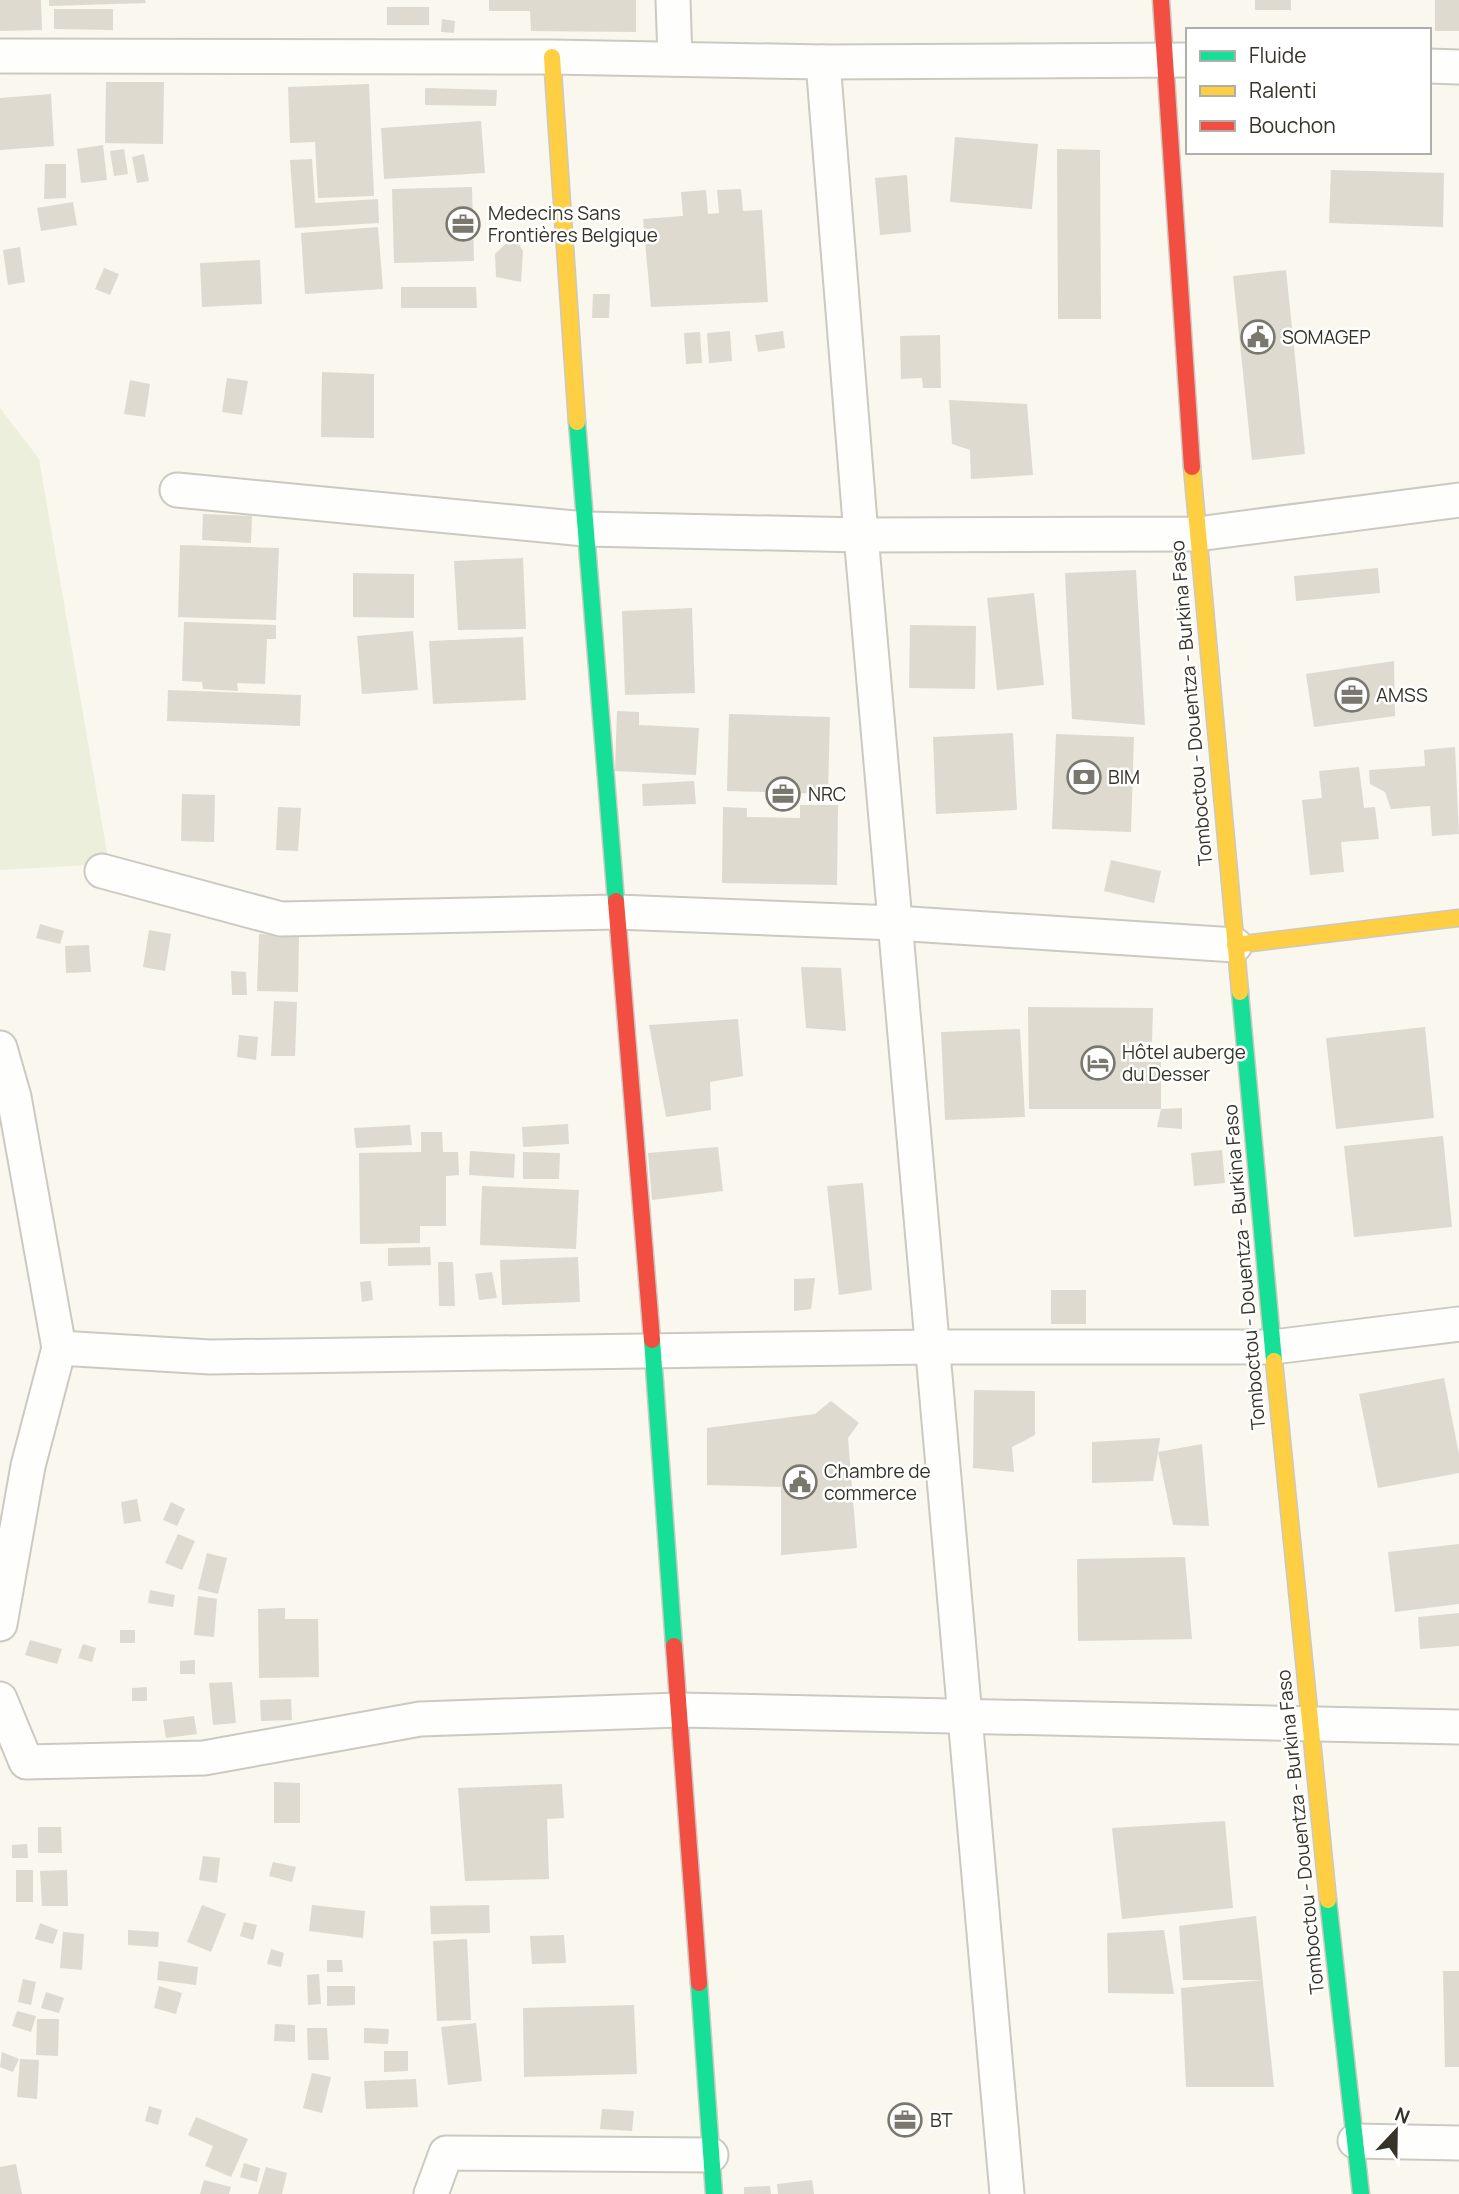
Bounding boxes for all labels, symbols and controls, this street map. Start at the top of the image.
legend [1186,28,1431,154]
text: Fluide [1249,41,1307,69]
text: Ralenti [1249,76,1317,104]
text: Bouchon [1249,111,1336,139]
place label: Medecins Sans Frontières Belgique [488,200,658,248]
office icon: Medecins Sans Frontières Belgique [444,205,482,243]
public building icon: SOMAGEP [1239,318,1277,356]
place label: SOMAGEP [1282,324,1371,350]
street label: Tomboctou - Douentza - Burkina Faso [1164,539,1218,867]
office icon: AMSS [1333,676,1371,714]
place label: AMSS [1376,682,1428,708]
bank icon: BIM [1065,758,1103,796]
place label: BIM [1108,764,1140,790]
office icon: NRC [764,775,802,813]
place label: NRC [808,781,846,807]
place label: Hôtel auberge du Desser [1122,1039,1246,1087]
hotel icon: Hôtel auberge du Desser [1079,1044,1117,1082]
street label: Tomboctou - Douentza - Burkina Faso [1217,1103,1271,1431]
place label: Chambre de commerce [824,1458,931,1506]
public building icon: Chambre de commerce [781,1463,819,1501]
street label: Tomboctou - Douentza - Burkina Faso [1270,1668,1330,1996]
north arrow [1361,2096,1431,2166]
office icon: BT [886,2101,924,2139]
text: N [1391,2101,1414,2130]
place label: BT [930,2107,953,2133]

